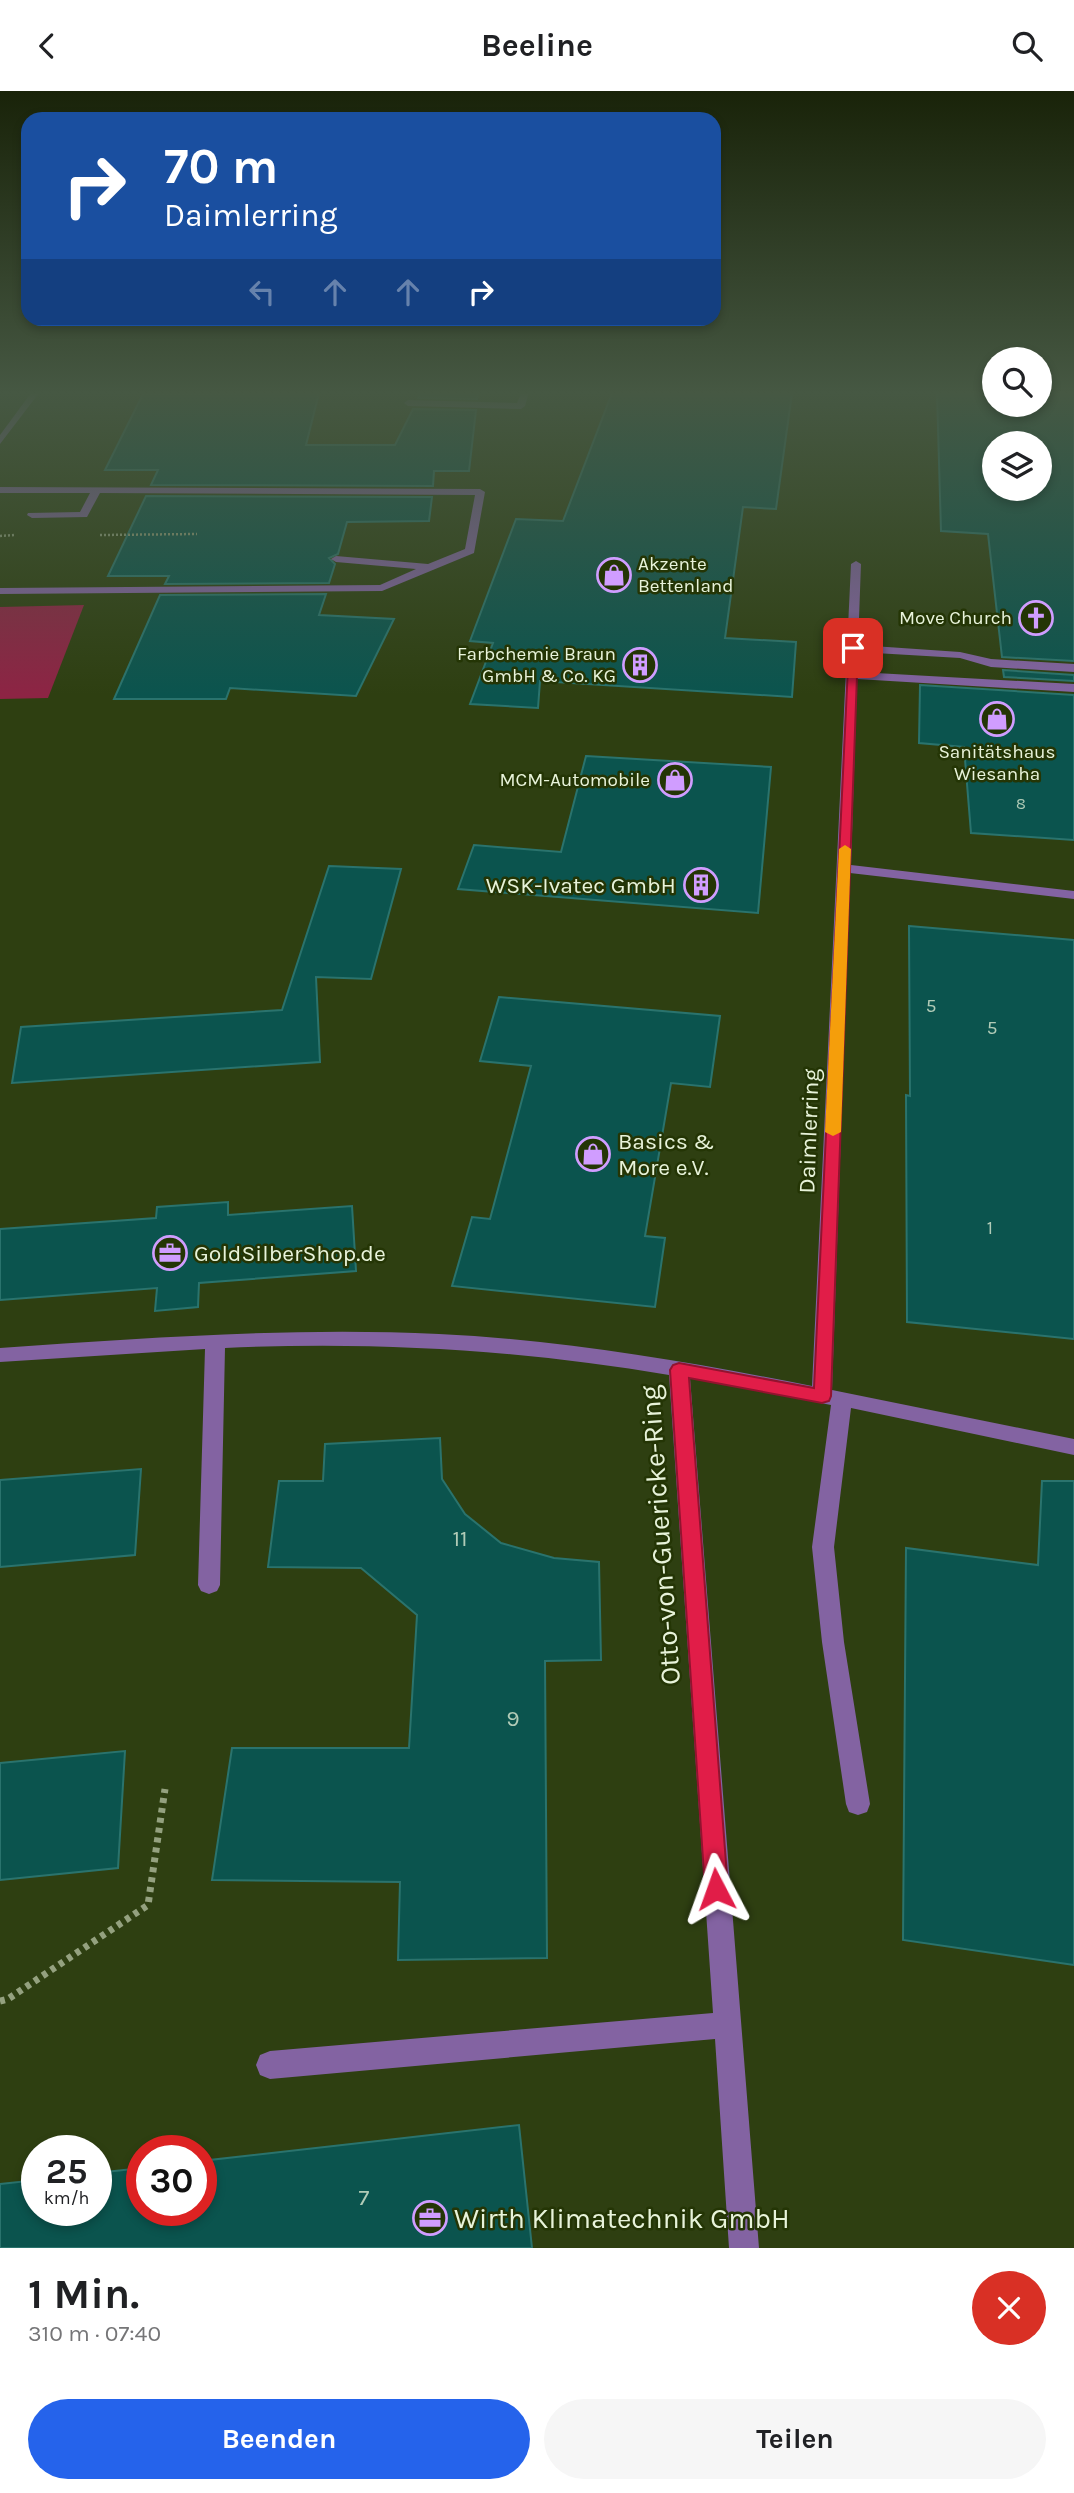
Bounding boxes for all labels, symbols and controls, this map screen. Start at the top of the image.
icon: back [28,27,66,65]
text: Beeline [481,27,593,64]
icon: search [1008,27,1046,65]
text: 70 m [164,138,278,195]
icon: right [49,140,140,231]
text: Daimlerring [164,197,338,234]
icon: left [243,273,281,311]
icon: ahead [316,273,354,311]
icon: ahead [389,273,427,311]
icon: right [462,273,500,311]
map controls [982,347,1052,501]
button: search [982,347,1052,417]
button: layers [982,431,1052,501]
place label: Akzente Bettenland [638,553,734,597]
shop icon: Akzente Bettenland [595,556,633,594]
church icon: Move Church [1017,599,1055,637]
place label: Move Church [899,607,1012,629]
pin [823,618,883,678]
icon: arrive [834,629,872,667]
place label: Farbchemie Braun GmbH & Co. KG [457,643,616,687]
building icon: Farbchemie Braun GmbH & Co. KG [621,646,659,684]
shop icon: Sanitätshaus Wiesanha [978,700,1016,738]
place label: Sanitätshaus Wiesanha [938,741,1056,785]
shop icon: MCM-Automobile [656,761,694,799]
place label: MCM-Automobile [499,769,650,791]
house number: 8 [1016,794,1026,813]
building icon: WSK-Ivatec GmbH [682,866,720,904]
place label: WSK-Ivatec GmbH [486,872,676,899]
house number: 5 [926,995,936,1017]
house number: 5 [987,1017,997,1039]
street label: Daimlerring [793,1068,825,1194]
place label: Basics & More e.V. [618,1128,714,1181]
shop icon: Basics & More e.V. [574,1135,612,1173]
house number: 1 [987,1217,993,1239]
office icon: GoldSilberShop.de [151,1234,189,1272]
place label: GoldSilberShop.de [194,1240,386,1267]
street label: Otto-von-Guericke-Ring [633,1384,687,1686]
house number: 11 [452,1525,468,1552]
house number: 9 [506,1705,520,1732]
position arrow [679,1852,753,1926]
speed limit sign: 30 [126,2135,217,2226]
text: 25 [46,2151,87,2192]
house number: 7 [359,2184,370,2211]
text: km/h [44,2187,89,2209]
office icon: Wirth Klimatechnik GmbH [411,2199,449,2237]
place label: Wirth Klimatechnik GmbH [454,2202,790,2235]
text: 1 Min. [28,2269,139,2319]
button: close [972,2271,1046,2345]
text: 310 m · 07:40 [28,2320,161,2347]
button: Beenden [28,2399,530,2479]
button: Teilen [544,2399,1046,2479]

